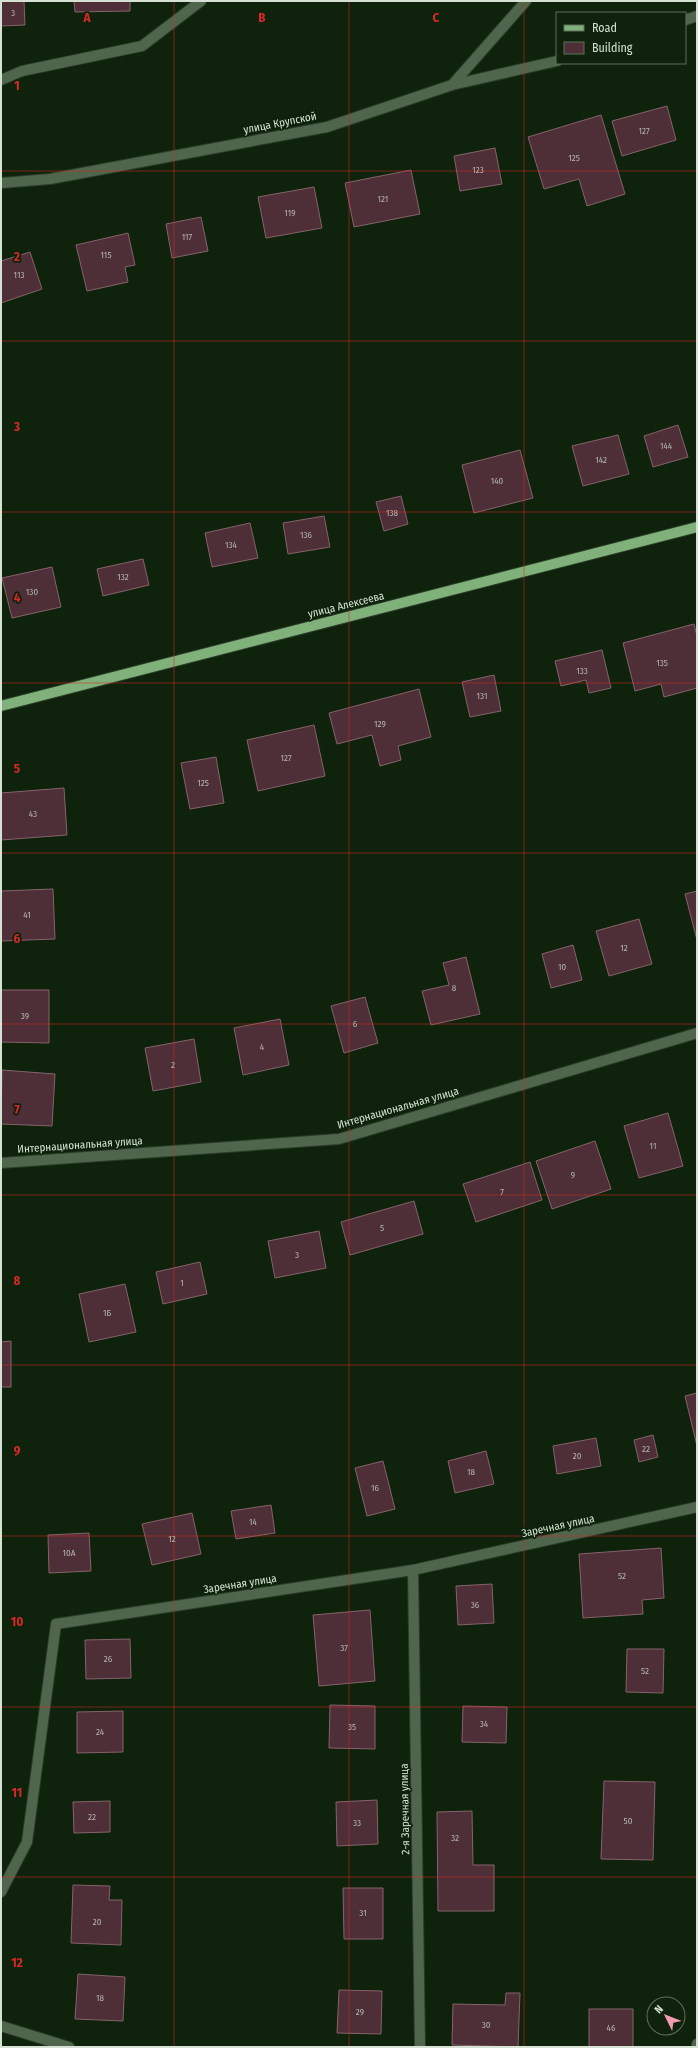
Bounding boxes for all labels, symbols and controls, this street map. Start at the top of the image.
house number: 3 [11,8,15,18]
text: A [82,10,91,25]
text: B [258,10,266,25]
text: C [433,10,440,25]
legend [556,12,686,64]
text: Road [592,21,617,35]
text: Building [592,41,633,55]
text: 1 [14,78,20,93]
street label: улица Крупской [242,110,318,136]
house number: 127 [638,126,650,136]
house number: 125 [568,153,580,163]
house number: 123 [472,165,484,175]
house number: 121 [378,194,388,204]
house number: 119 [284,208,296,218]
house number: 117 [182,232,193,242]
text: 2 [13,249,20,264]
house number: 115 [100,250,112,260]
house number: 113 [14,270,24,280]
text: 3 [13,419,20,434]
house number: 144 [660,441,673,451]
house number: 142 [595,455,607,465]
house number: 140 [491,476,504,486]
house number: 138 [386,508,399,518]
house number: 136 [300,530,313,540]
house number: 134 [225,540,238,550]
house number: 132 [117,572,129,582]
house number: 130 [26,587,38,597]
street label: улица Алексеева [306,589,386,621]
text: 4 [14,590,21,605]
house number: 135 [656,658,668,668]
house number: 133 [576,666,588,676]
house number: 131 [477,691,487,701]
house number: 129 [374,719,386,729]
house number: 127 [280,753,292,763]
text: 5 [14,761,20,776]
house number: 125 [197,778,209,788]
house number: 43 [29,809,37,819]
house number: 41 [23,910,31,920]
text: 6 [14,931,21,946]
house number: 12 [620,943,628,953]
house number: 10 [558,962,566,972]
house number: 8 [452,983,457,993]
house number: 39 [21,1011,29,1021]
house number: 6 [353,1019,358,1029]
house number: 4 [260,1042,265,1052]
house number: 2 [171,1060,175,1070]
street label: Интернациональная улица [336,1084,460,1132]
text: 7 [14,1102,20,1117]
street label: Интернациональная улица [17,1134,143,1156]
house number: 11 [650,1141,656,1151]
house number: 9 [571,1170,575,1180]
house number: 7 [500,1187,504,1197]
house number: 5 [380,1223,384,1233]
house number: 3 [295,1250,299,1260]
text: 8 [14,1273,21,1288]
house number: 1 [180,1278,184,1288]
house number: 1Б [103,1308,111,1318]
text: 9 [14,1443,21,1458]
house number: 22 [642,1444,650,1454]
house number: 20 [573,1451,582,1461]
house number: 18 [467,1467,476,1477]
house number: 16 [371,1483,380,1493]
street label: Заречная улица [520,1512,596,1540]
house number: 14 [249,1517,258,1527]
house number: 12 [168,1534,176,1544]
house number: 10А [63,1548,76,1558]
house number: 52 [618,1571,626,1581]
street label: Заречная улица [202,1572,278,1596]
house number: 36 [471,1600,480,1610]
text: 10 [11,1614,23,1629]
house number: 37 [340,1643,348,1653]
house number: 26 [104,1654,113,1664]
house number: 52 [641,1666,649,1676]
house number: 34 [480,1719,489,1729]
house number: 35 [348,1722,356,1732]
house number: 24 [96,1727,105,1737]
street label: 2-я Заречная улица [398,1763,412,1855]
text: 11 [12,1785,22,1800]
house number: 22 [88,1812,96,1822]
house number: 50 [624,1816,633,1826]
house number: 33 [353,1818,361,1828]
house number: 32 [451,1833,459,1843]
house number: 31 [359,1908,367,1918]
house number: 20 [93,1917,102,1927]
text: 12 [11,1955,23,1970]
house number: 18 [96,1993,105,2003]
north arrow [646,1996,686,2036]
text: N [652,2003,666,2016]
house number: 29 [356,2007,364,2017]
house number: 30 [482,2020,491,2030]
house number: 46 [607,2023,616,2033]

